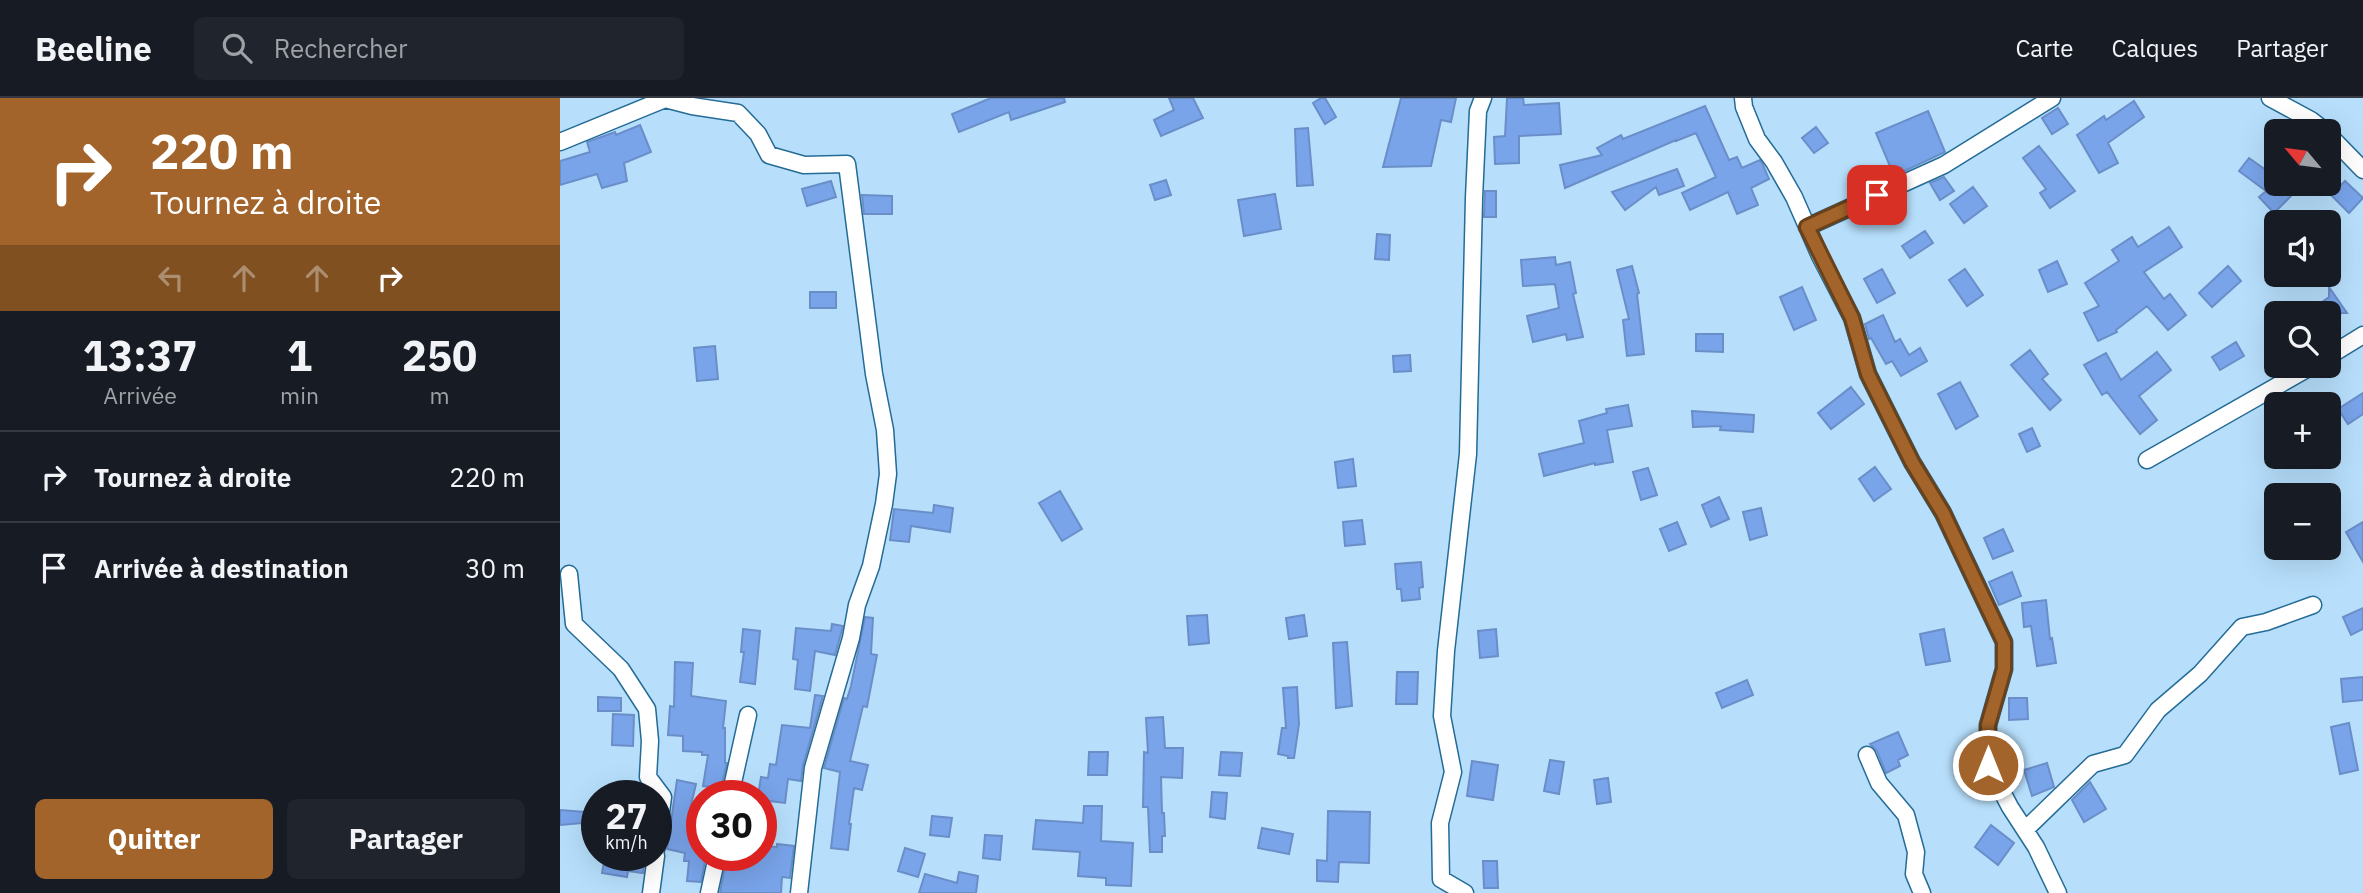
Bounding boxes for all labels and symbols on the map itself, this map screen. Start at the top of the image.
north arrow [2264,119,2342,196]
pin [1847,165,1907,225]
position arrow [1951,728,2025,802]
speed limit sign: 30 [686,780,777,871]

